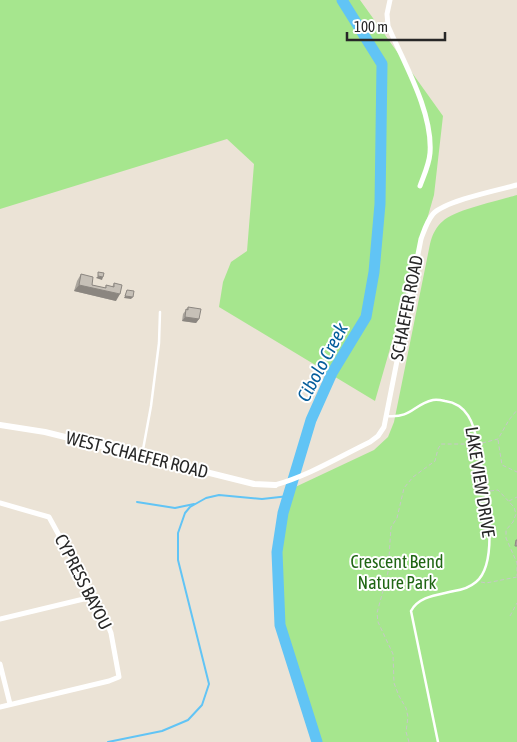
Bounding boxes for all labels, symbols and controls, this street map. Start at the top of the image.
scale bar [347,10,444,42]
text: 100 m [354,18,388,35]
street label: SCHAEFER ROAD [386,253,427,363]
water label: Cibolo Creek [292,318,352,405]
street label: LAKE VIEW DRIVE [461,425,500,539]
street label: WEST SCHAEFER ROAD [64,427,210,482]
street label: CYPRESS BAYOU [50,531,116,633]
park label: Crescent Bend Nature Park [350,551,444,593]

